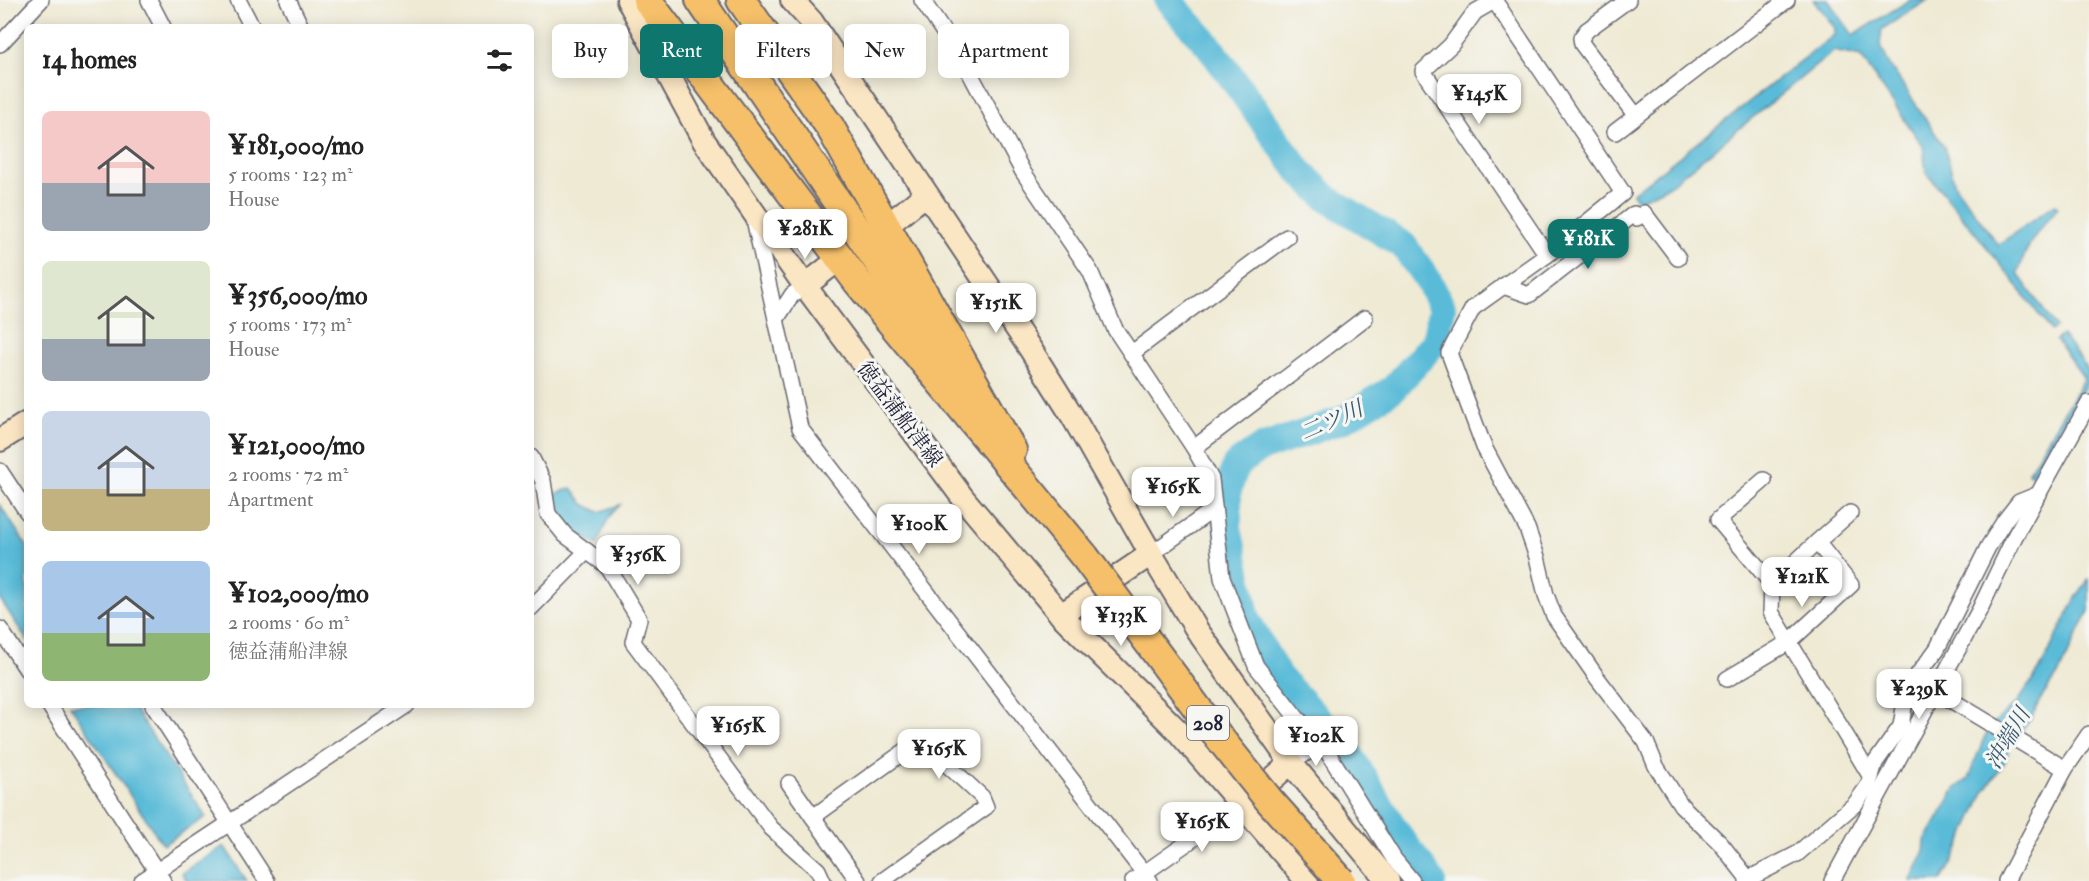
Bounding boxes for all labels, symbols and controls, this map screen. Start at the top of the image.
chip: Buy [552,24,628,78]
chip: Rent [640,24,723,78]
chip: Filters [735,24,832,78]
chip: New [844,24,926,78]
chip: Apartment [938,24,1069,78]
text: 14 homes [42,44,137,76]
icon: filters [483,44,516,77]
pin: ¥145K [1437,74,1521,125]
text: ¥145K [1451,81,1507,106]
text: ¥181,000/mo [228,130,364,162]
icon: home [90,135,162,207]
text: 5 rooms · 123 m² [228,162,353,187]
text: House [228,187,279,212]
pin: ¥281K [763,209,847,260]
text: ¥281K [777,216,833,241]
pin: ¥181K [1546,219,1630,270]
text: ¥181K [1562,226,1614,251]
text: ¥356,000/mo [228,280,367,312]
pin: ¥151K [954,283,1038,334]
icon: home [90,285,162,357]
text: ¥151K [970,290,1022,315]
text: 5 rooms · 173 m² [228,312,352,337]
text: House [228,337,279,362]
street label: 徳益蒲船津線 [851,356,948,473]
water label: 二ツ川 [1296,394,1369,447]
text: ¥121,000/mo [228,430,365,462]
icon: home [90,435,162,507]
text: 2 rooms · 72 m² [228,462,348,487]
pin: ¥165K [1131,467,1215,518]
text: ¥165K [1146,474,1200,499]
text: Apartment [228,487,313,512]
pin: ¥100K [877,504,961,555]
text: ¥100K [891,511,947,536]
pin: ¥356K [596,535,680,586]
text: ¥356K [610,542,666,567]
pin: ¥121K [1760,557,1844,608]
text: ¥121K [1775,564,1829,589]
text: ¥102,000/mo [228,578,369,610]
icon: home [90,585,162,657]
pin: ¥133K [1079,596,1163,647]
text: ¥133K [1095,603,1147,628]
text: 2 rooms · 60 m² [228,610,349,635]
text: 徳益蒲船津線 [228,639,348,664]
pin: ¥239K [1877,669,1961,720]
text: ¥239K [1890,676,1948,701]
water label: 沖端川 [1979,701,2037,774]
pin: ¥165K [696,706,780,757]
road number: 208 [1187,706,1229,740]
text: ¥165K [711,713,765,738]
pin: ¥102K [1274,716,1358,767]
text: ¥102K [1288,723,1344,748]
pin: ¥165K [897,729,981,780]
text: ¥165K [912,736,966,761]
pin: ¥165K [1160,802,1244,853]
text: ¥165K [1175,809,1229,834]

